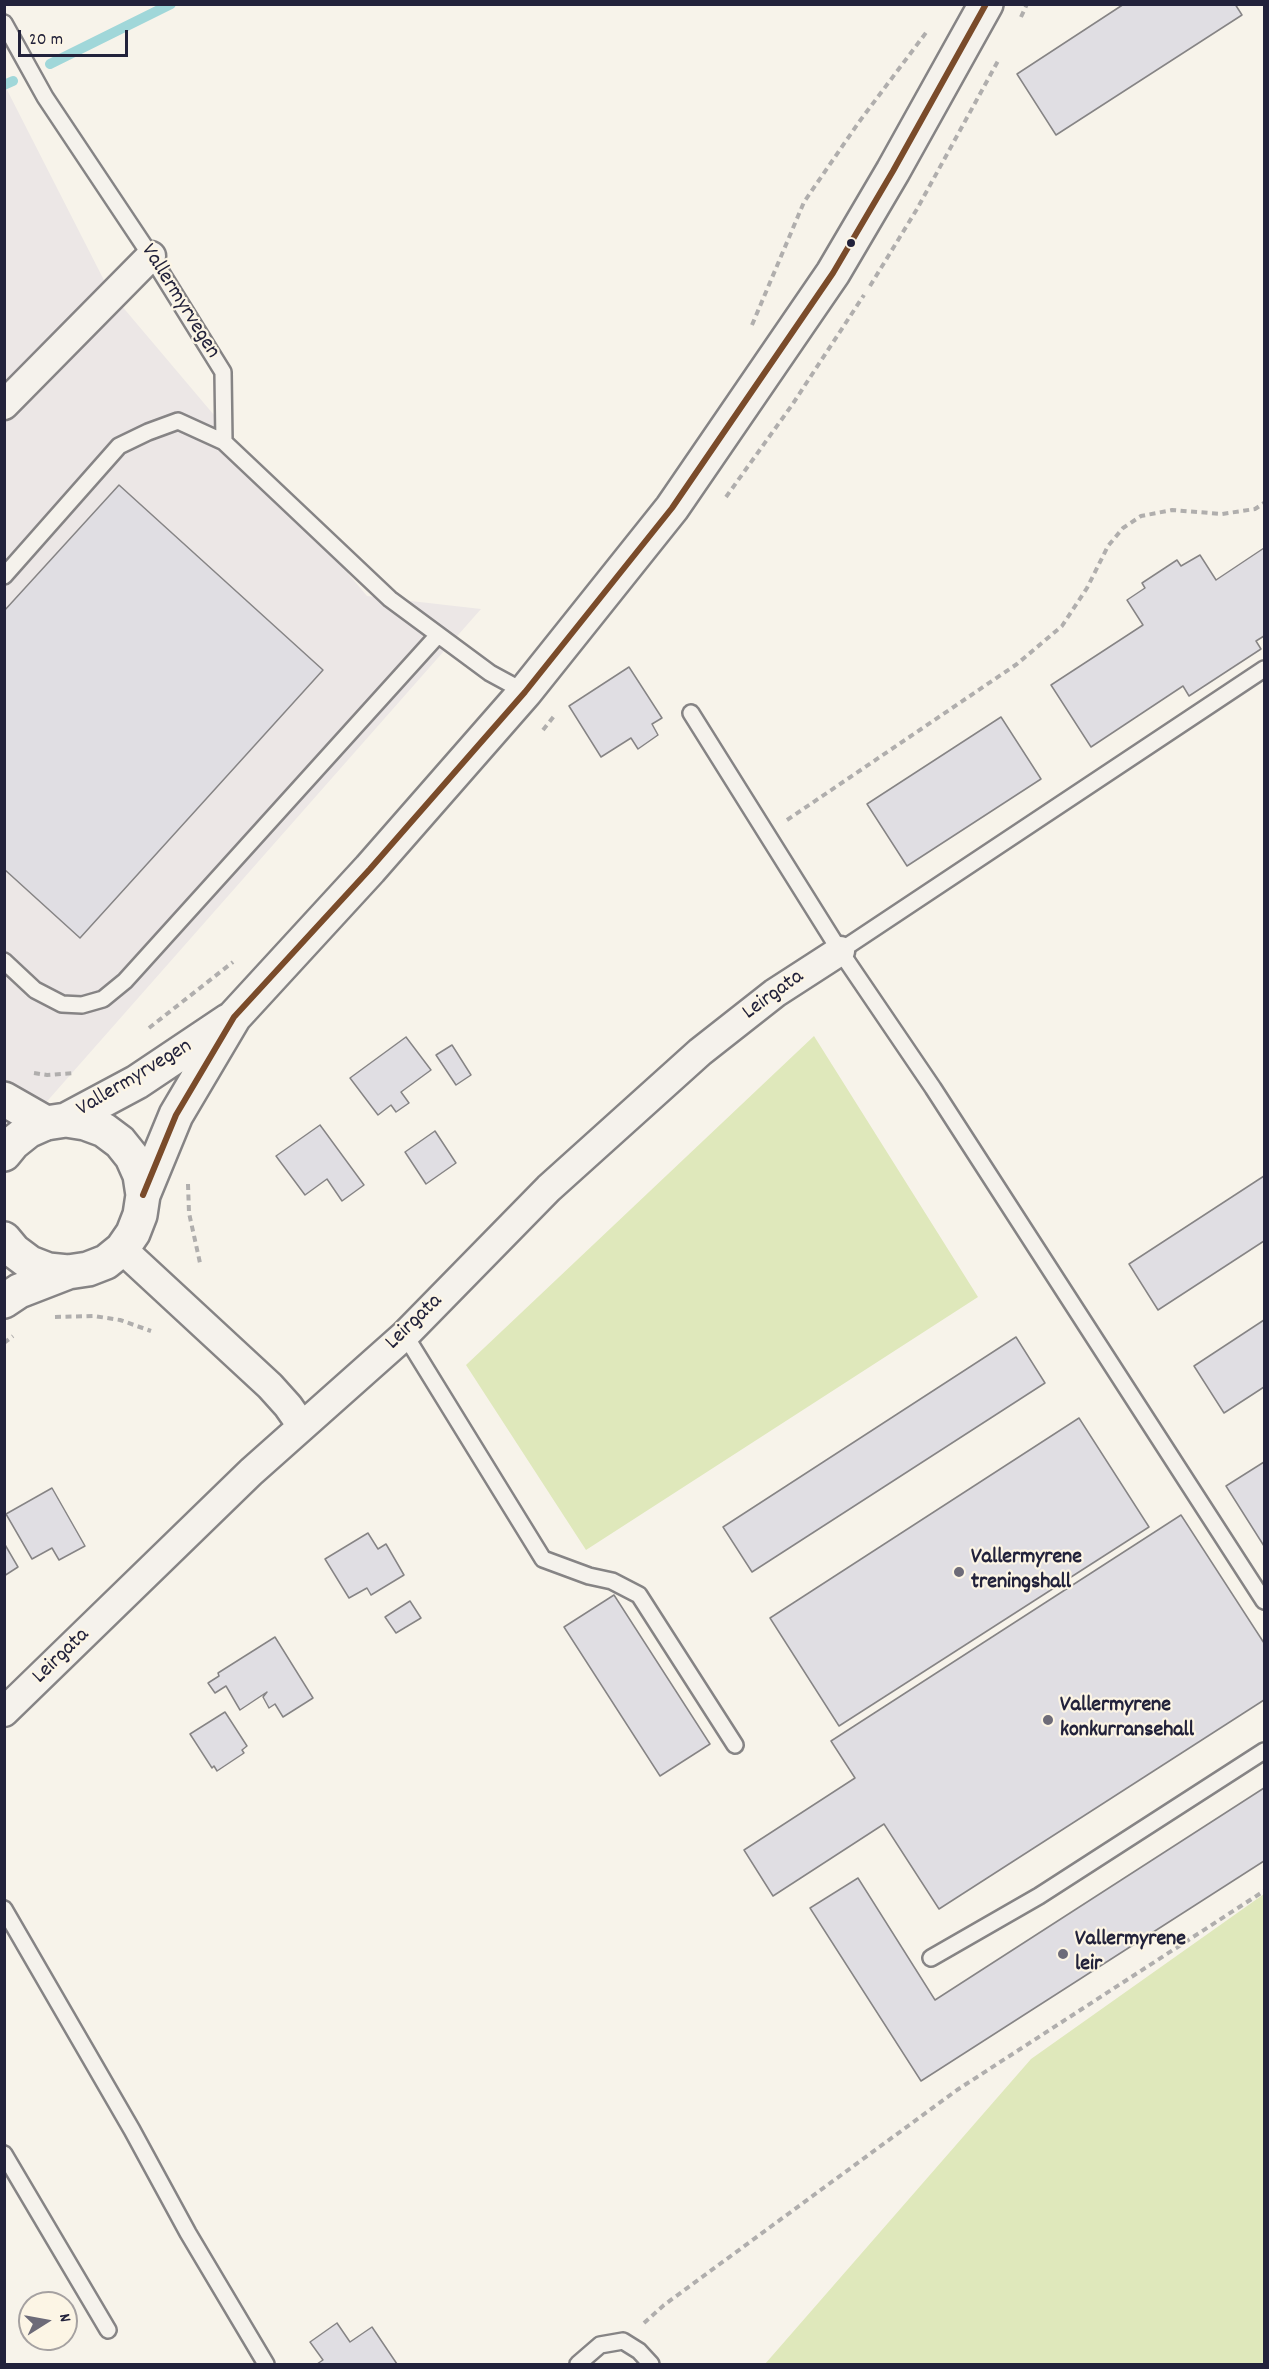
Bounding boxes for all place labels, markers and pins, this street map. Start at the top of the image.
unlabelled marker [845,237,857,249]
place label: Vallermyrene treningshall [971,1546,1082,1598]
marker: Vallermyrene treningshall [952,1565,966,1579]
place label: Vallermyrene konkurransehall [1060,1694,1194,1746]
marker: Vallermyrene konkurransehall [1041,1713,1055,1727]
place label: Vallermyrene leir [1075,1928,1186,1980]
marker: Vallermyrene leir [1056,1947,1070,1961]

